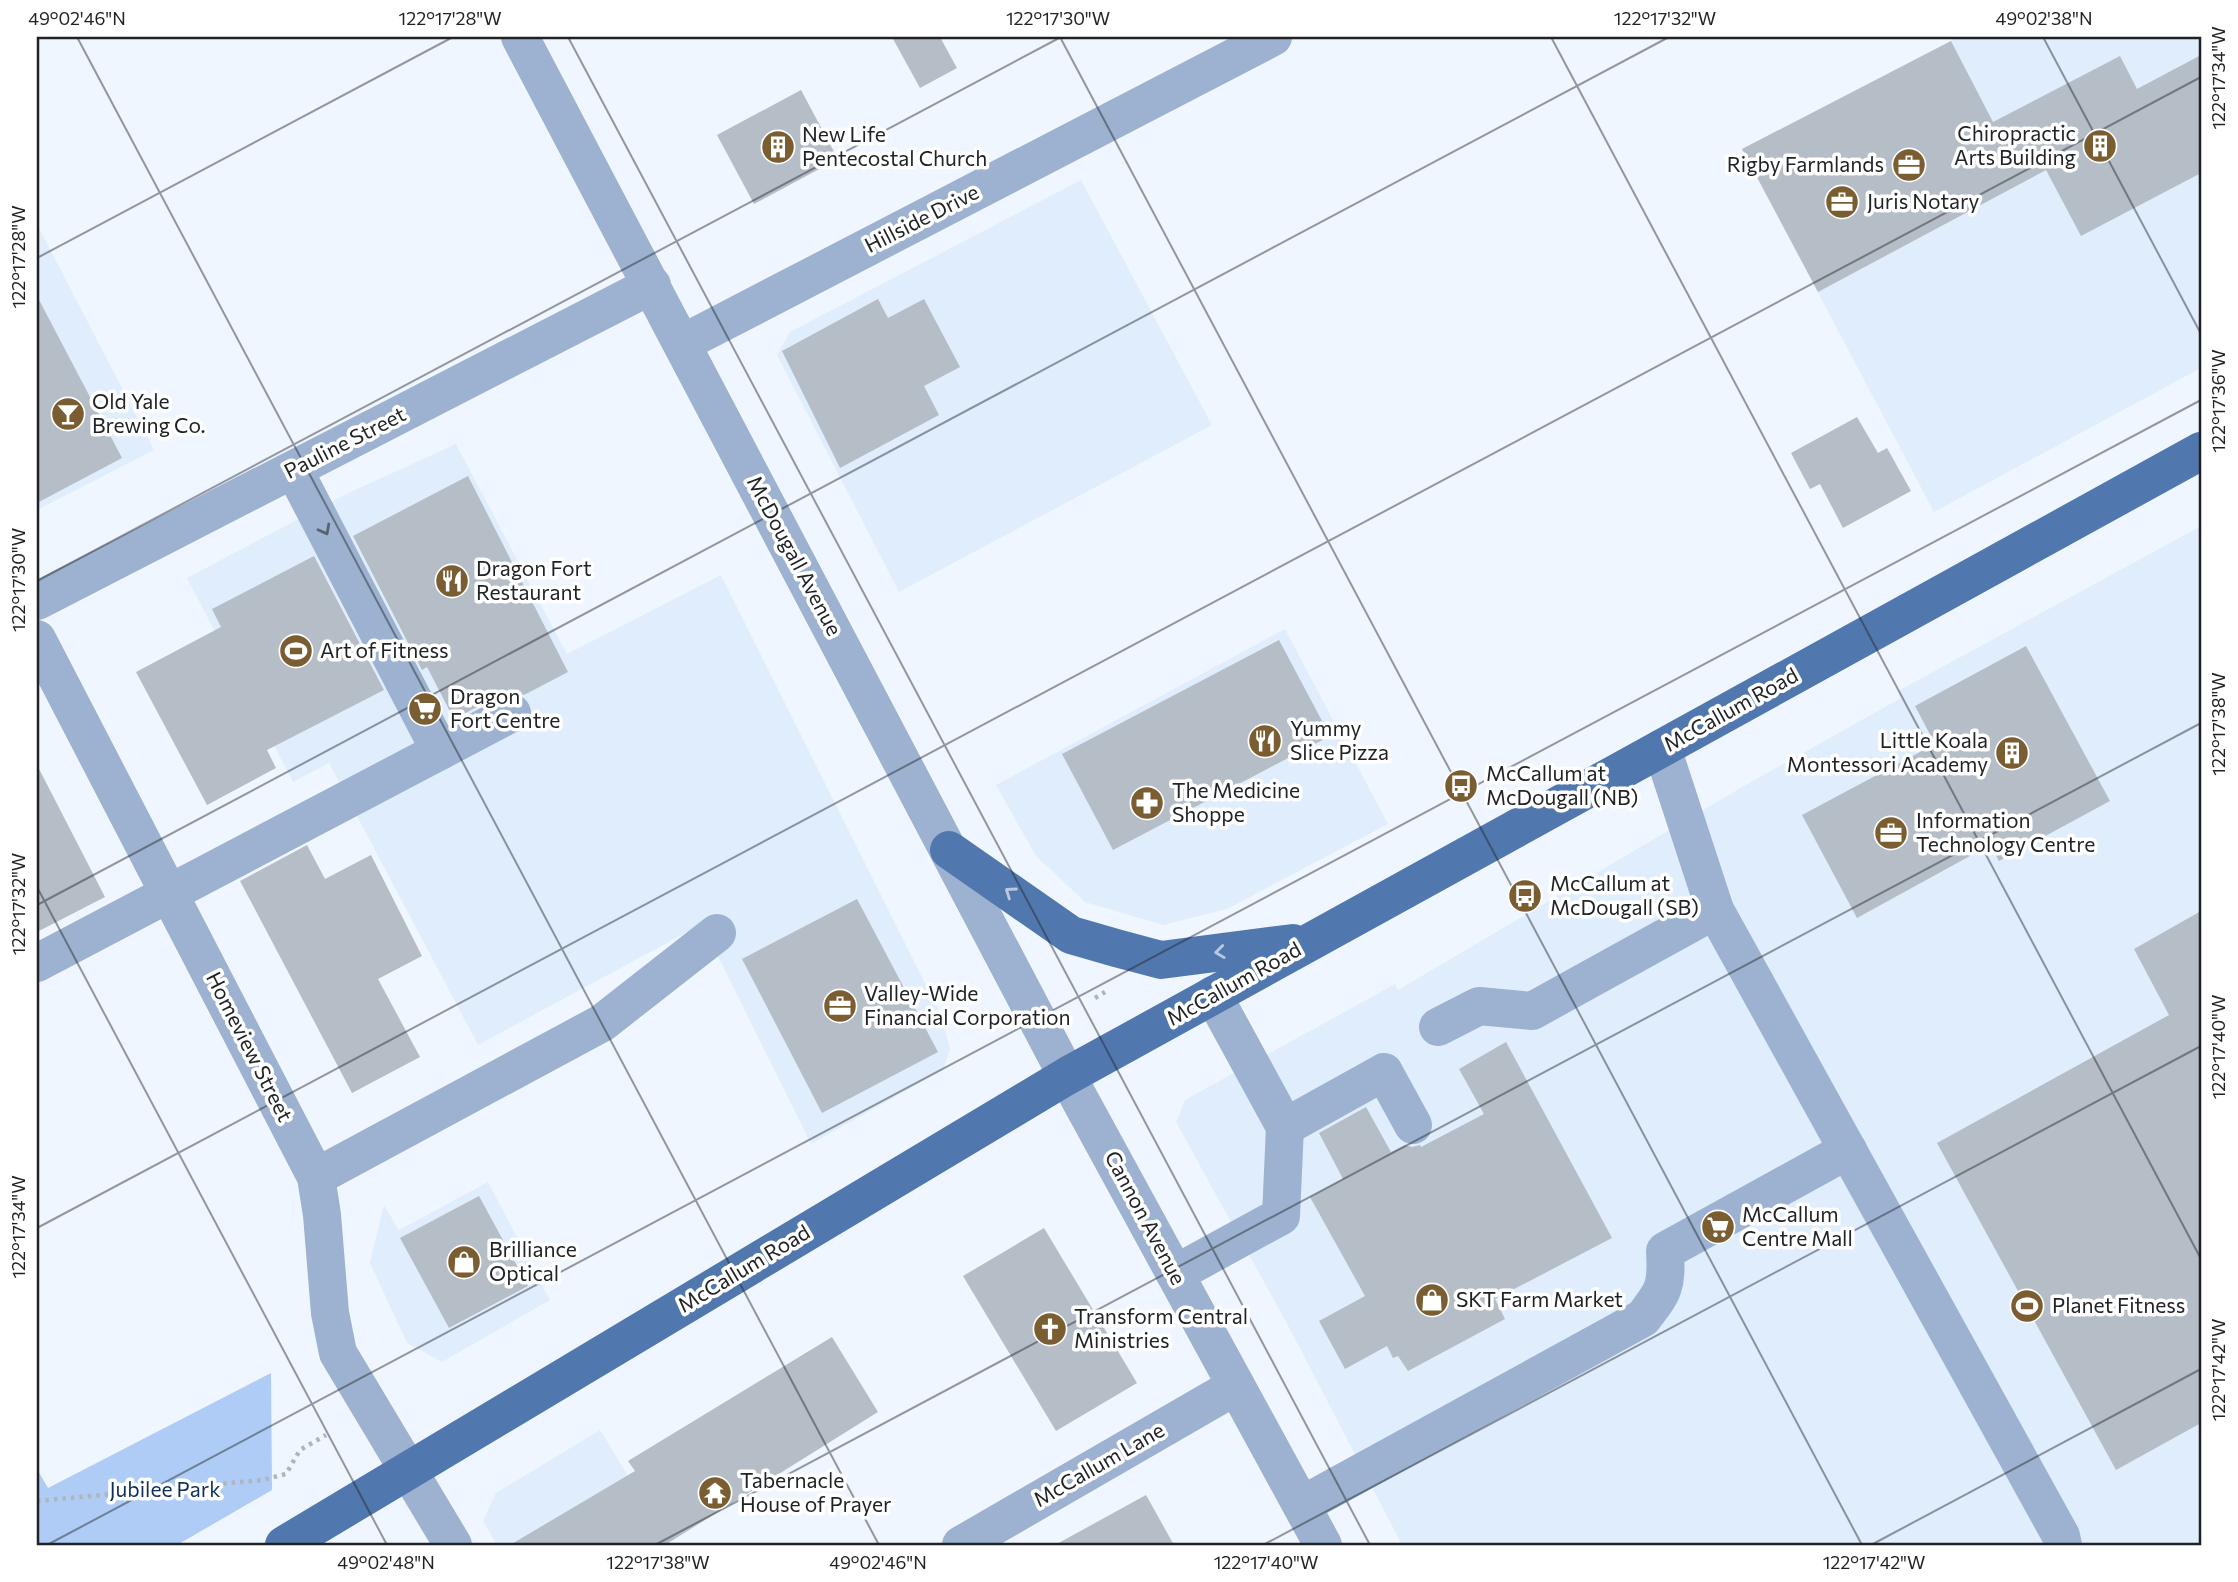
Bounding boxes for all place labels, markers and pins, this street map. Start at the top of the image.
place label: Chiropractic Arts Building [1954,120,2076,169]
place label: New Life Pentecostal Church [802,121,987,170]
building icon: Chiropractic Arts Building [2081,127,2119,165]
building icon: New Life Pentecostal Church [759,128,797,166]
office icon: Rigby Farmlands [1890,146,1928,184]
place label: Rigby Farmlands [1727,151,1884,176]
office icon: Juris Notary [1823,183,1861,221]
place label: Juris Notary [1867,188,1979,213]
place label: Old Yale Brewing Co. [92,388,205,437]
bar icon: Old Yale Brewing Co. [49,395,87,433]
place label: Dragon Fort Restaurant [476,555,592,604]
restaurant icon: Dragon Fort Restaurant [433,562,471,600]
sports icon: Art of Fitness [277,632,315,670]
place label: Art of Fitness [320,637,448,662]
place label: Dragon Fort Centre [450,683,560,732]
supermarket icon: Dragon Fort Centre [406,690,444,728]
place label: Yummy Slice Pizza [1290,715,1389,764]
restaurant icon: Yummy Slice Pizza [1246,722,1284,760]
place label: Little Koala Montessori Academy [1787,727,1988,776]
building icon: Little Koala Montessori Academy [1993,734,2031,772]
place label: McCallum at McDougall (NB) [1486,760,1638,809]
bus stop icon: McCallum at McDougall (NB) [1442,767,1480,805]
place label: The Medicine Shoppe [1172,777,1300,826]
pharmacy icon: The Medicine Shoppe [1128,784,1166,822]
place label: Information Technology Centre [1916,807,2095,856]
office icon: Information Technology Centre [1872,814,1910,852]
place label: McCallum at McDougall (SB) [1550,870,1699,919]
bus stop icon: McCallum at McDougall (SB) [1506,877,1544,915]
place label: Valley-Wide Financial Corporation [864,980,1071,1029]
office icon: Valley-Wide Financial Corporation [821,987,859,1025]
place label: McCallum Centre Mall [1742,1201,1853,1250]
supermarket icon: McCallum Centre Mall [1699,1208,1737,1246]
place label: Brilliance Optical [489,1236,577,1285]
shop icon: Brilliance Optical [445,1243,483,1281]
shop icon: SKT Farm Market [1413,1281,1451,1319]
place label: SKT Farm Market [1456,1286,1623,1311]
sports icon: Planet Fitness [2008,1287,2046,1325]
place label: Planet Fitness [2052,1292,2185,1317]
place label: Transform Central Ministries [1074,1303,1248,1352]
church icon: Transform Central Ministries [1031,1310,1069,1348]
place label: Tabernacle House of Prayer [740,1467,891,1516]
temple icon: Tabernacle House of Prayer [696,1474,734,1512]

